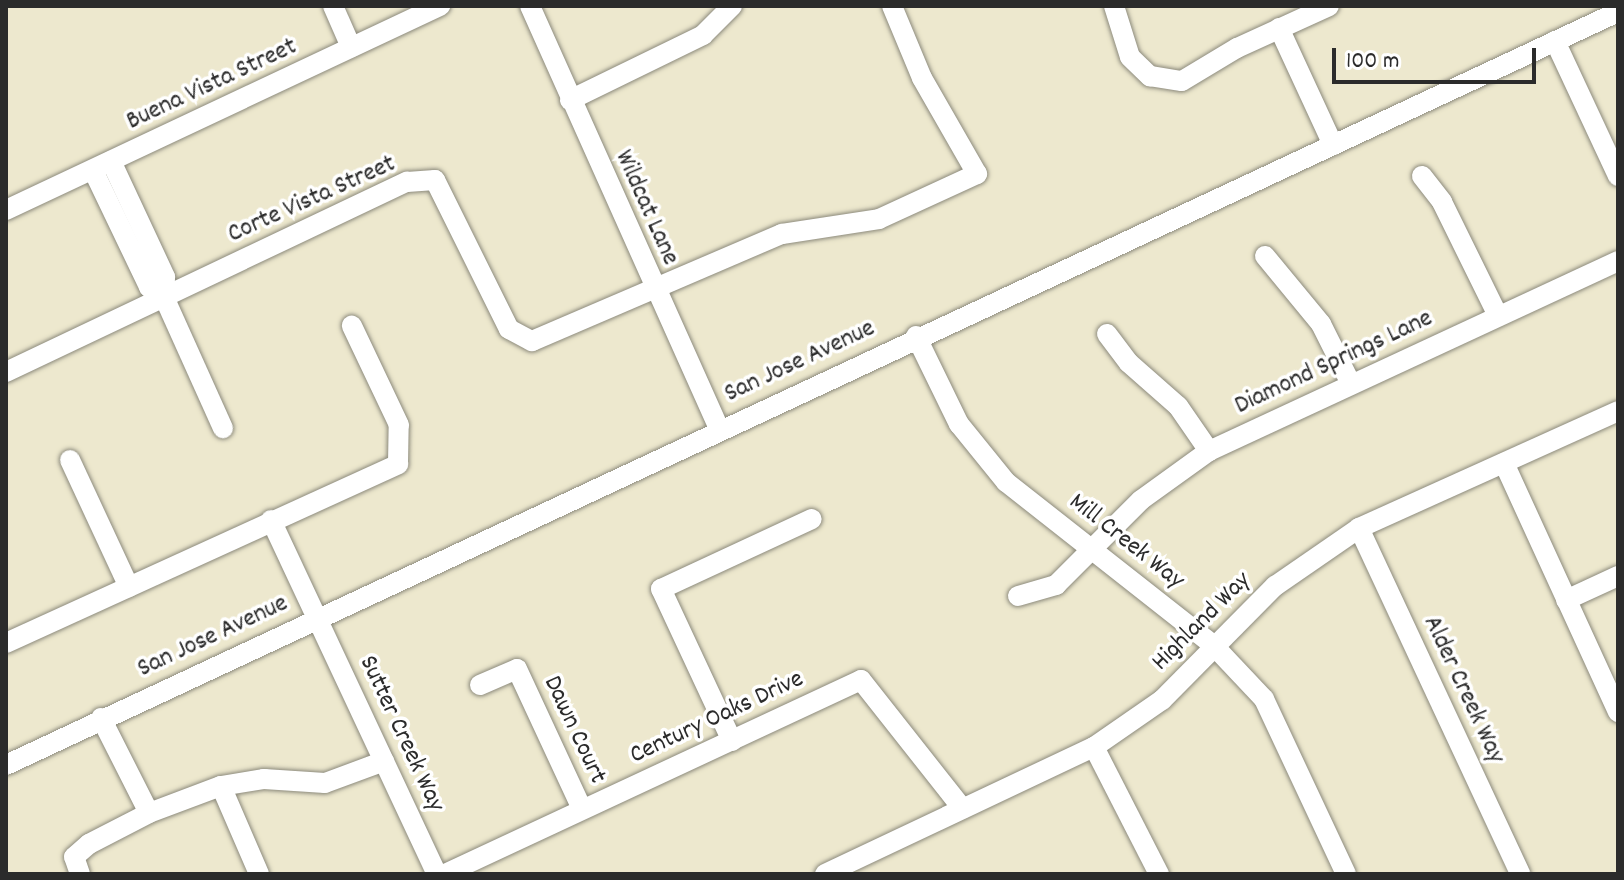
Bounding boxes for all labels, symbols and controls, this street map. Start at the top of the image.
street label: Buena Vista Street [122,32,302,138]
scale bar [1336,32,1540,82]
text: 100 m [1346,45,1399,79]
street label: Wildcat Lane [607,146,685,270]
street label: Corte Vista Street [223,149,401,251]
street label: Diamond Springs Lane [1230,304,1438,422]
street label: San Jose Avenue [720,314,880,410]
street label: Mill Creek Way [1062,487,1190,597]
street label: Highland Way [1146,566,1258,678]
street label: San Jose Avenue [133,589,293,685]
street label: Alder Creek Way [1415,611,1511,769]
street label: Sutter Creek Way [351,651,451,817]
street label: Century Oaks Drive [625,664,809,772]
street label: Dawn Court [536,671,612,789]

